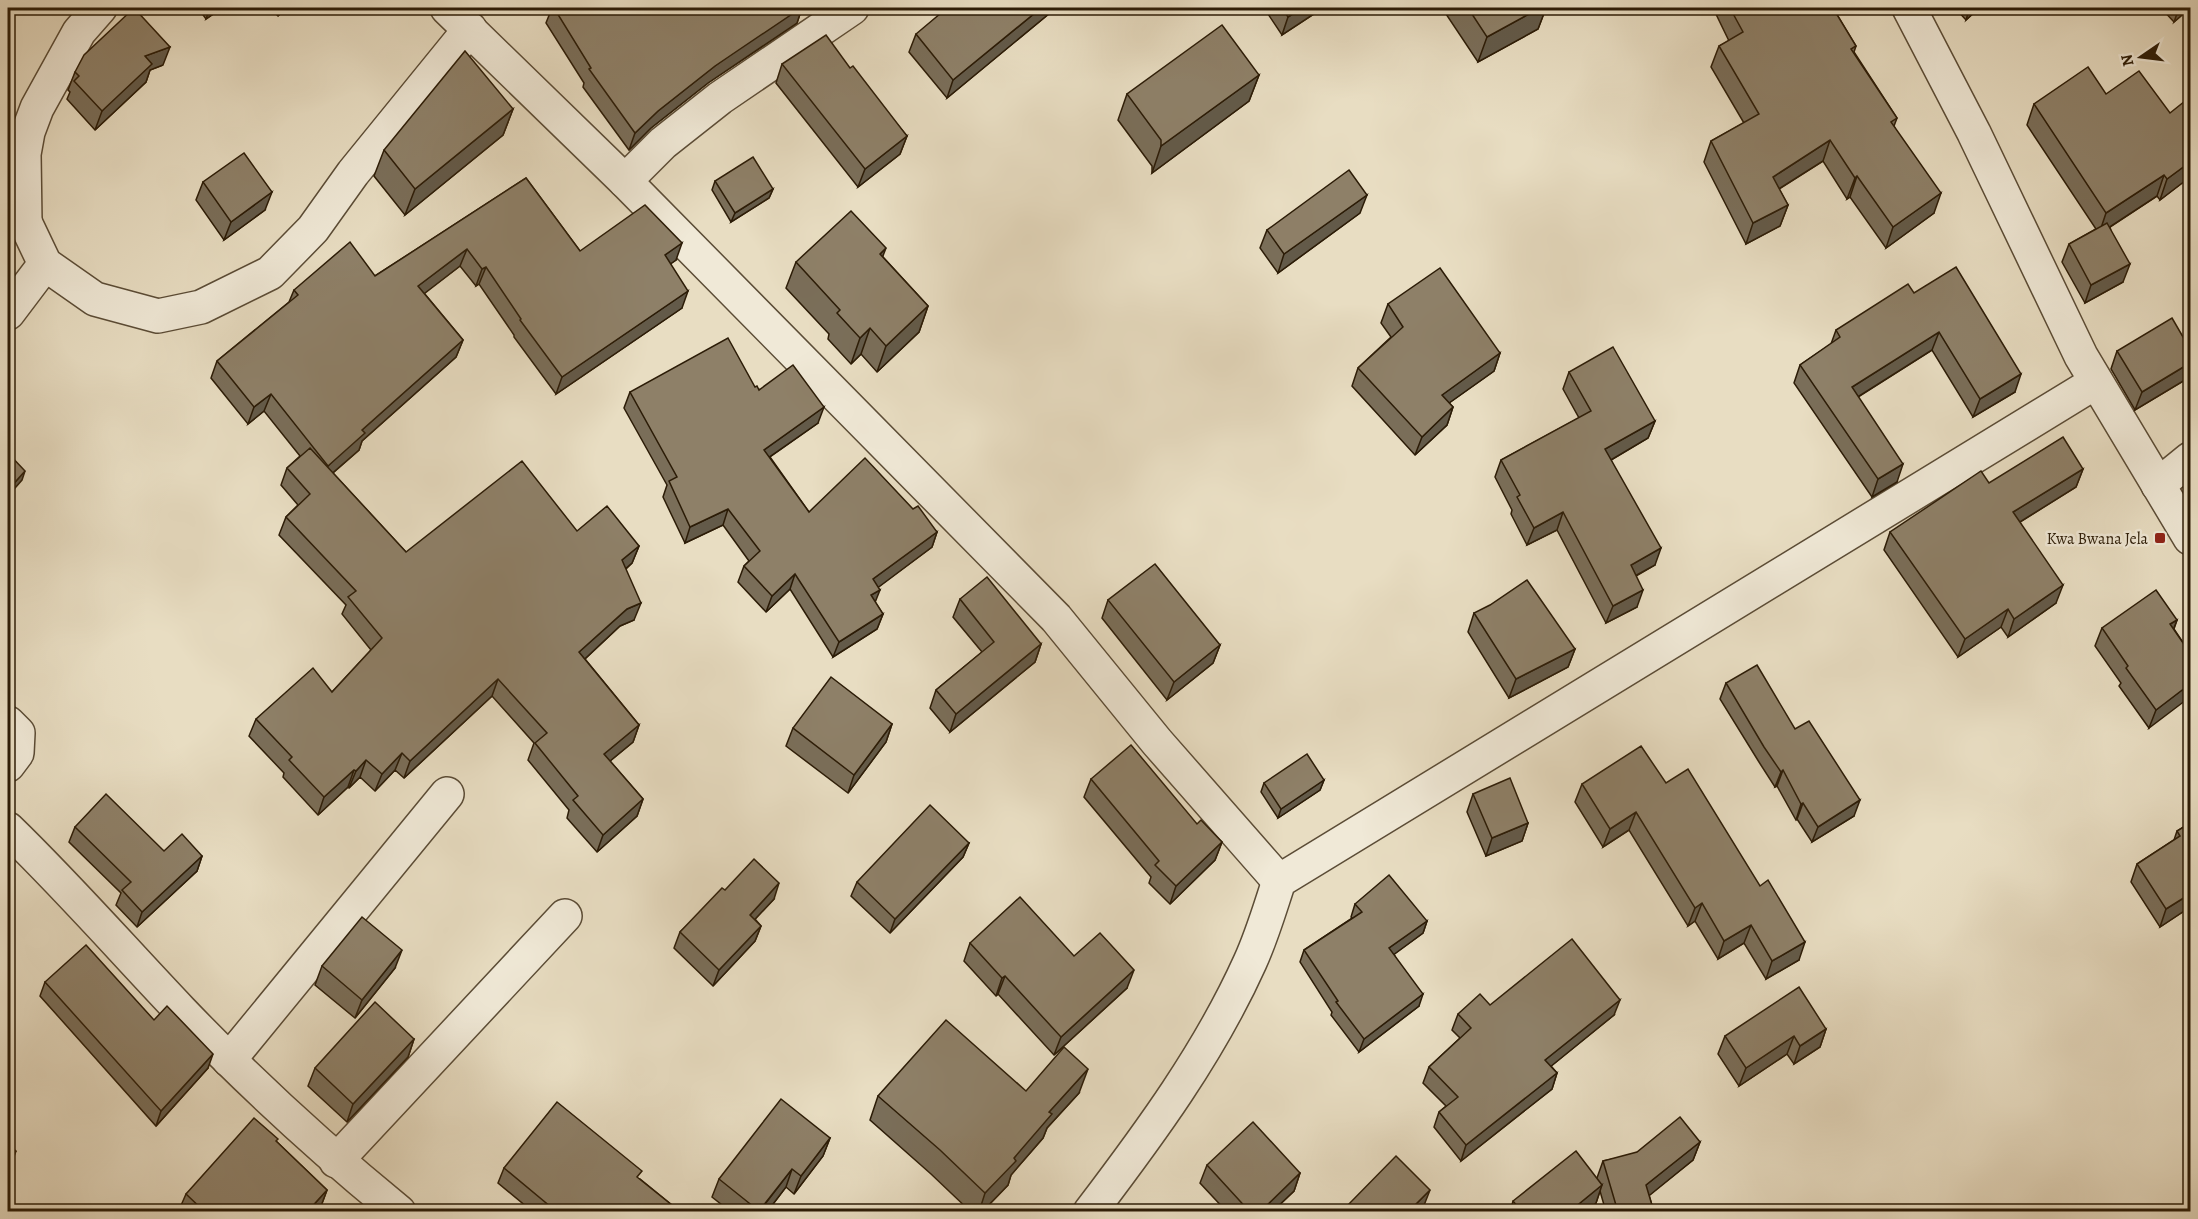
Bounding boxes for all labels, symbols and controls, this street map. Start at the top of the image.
north arrow [2111,27,2171,87]
text: N [2115,52,2139,69]
place label: Kwa Bwana Jela [2046,528,2149,550]
marker: Kwa Bwana Jela [2153,531,2167,545]

